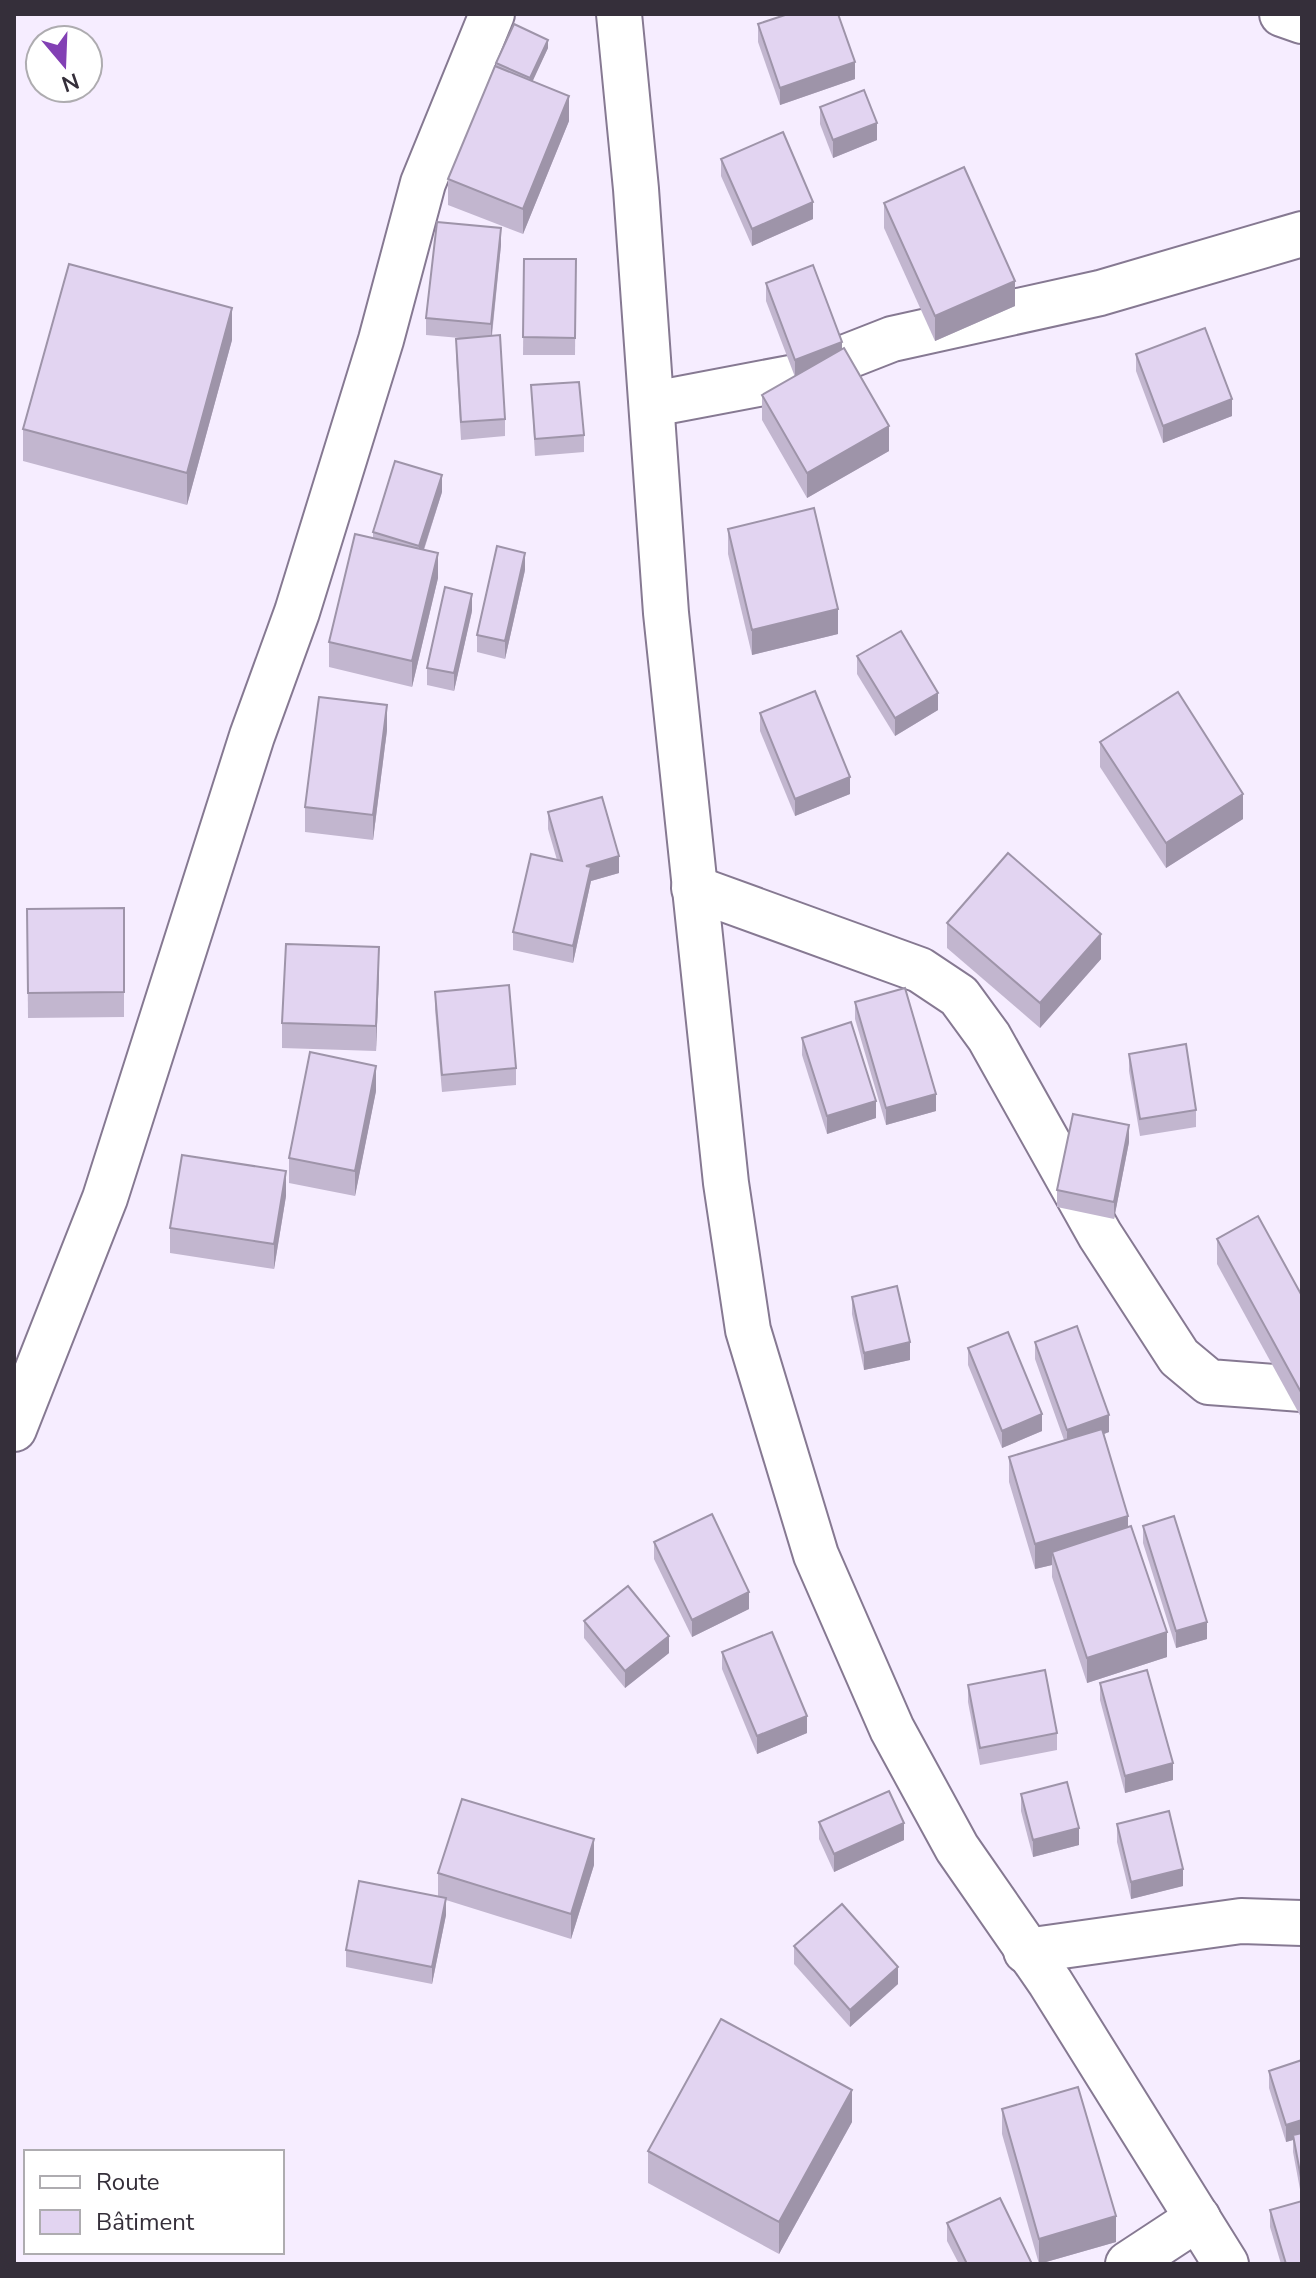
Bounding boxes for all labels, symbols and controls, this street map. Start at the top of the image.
north arrow [24,24,104,104]
text: N [58,65,83,99]
legend [24,2150,284,2254]
text: Route [96,2166,160,2198]
text: Bâtiment [96,2206,195,2238]

